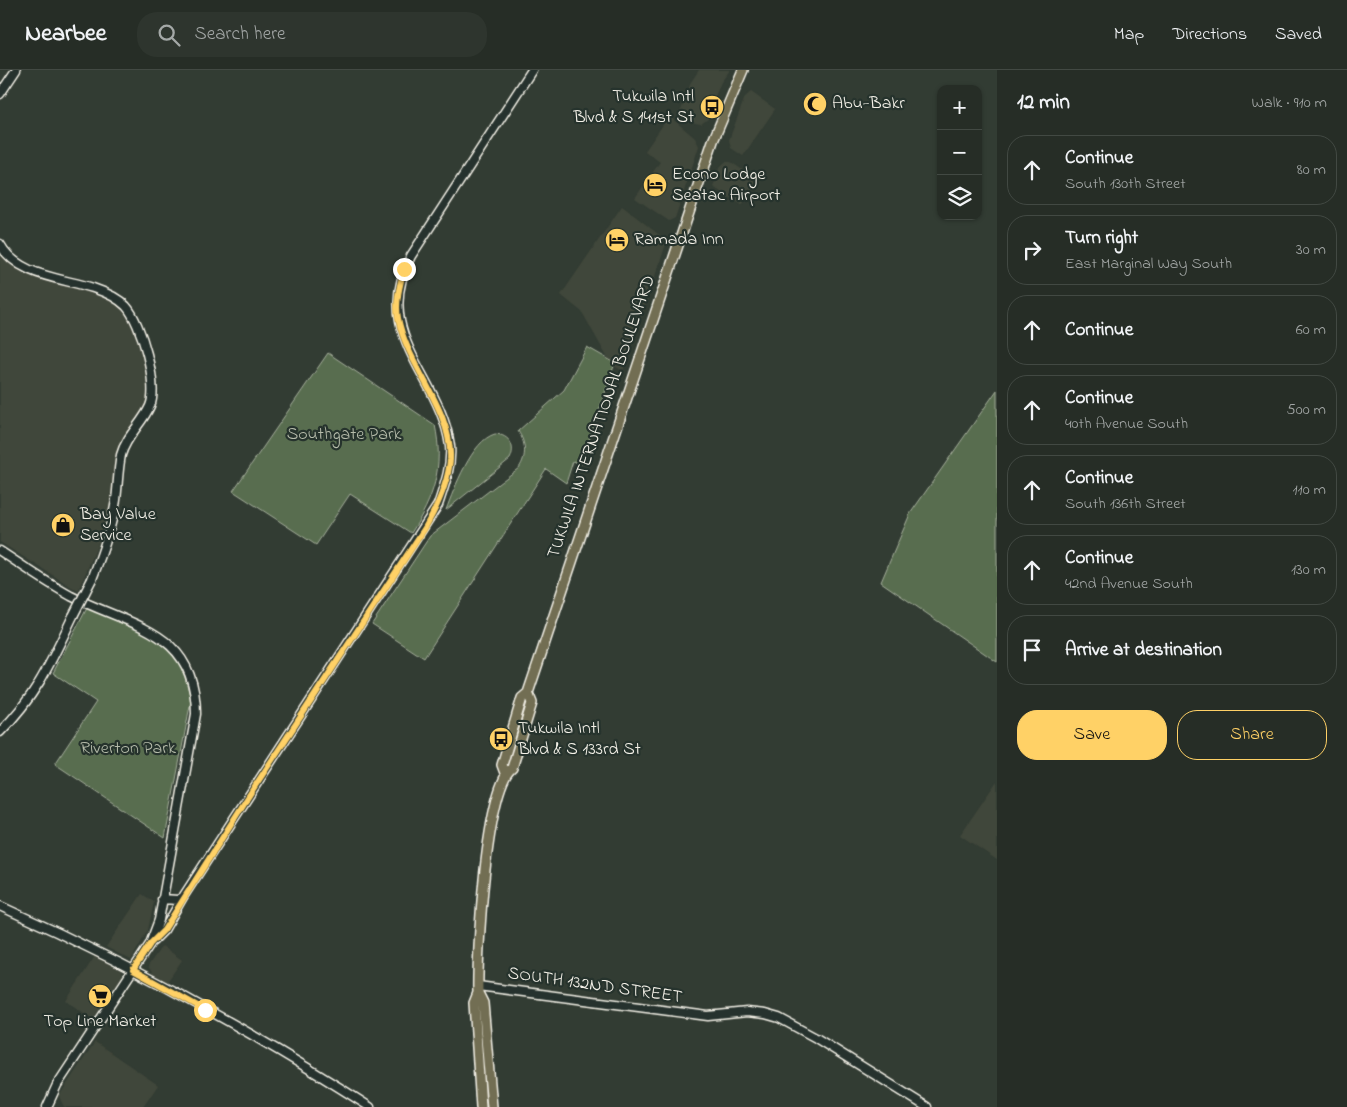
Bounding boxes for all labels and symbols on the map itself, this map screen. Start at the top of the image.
place label: Tukwila Intl Blvd & S 141st St [572,84,694,131]
mosque icon: Abu-Bakr [802,91,828,117]
place label: Abu-Bakr [832,91,905,117]
bus stop icon: Tukwila Intl Blvd & S 141st St [699,94,725,120]
place label: Econo Lodge Seatac Airport [672,162,780,209]
hotel icon: Econo Lodge Seatac Airport [642,172,668,198]
hotel icon: Ramada Inn [604,227,630,253]
place label: Ramada Inn [634,227,724,253]
route end [393,258,416,281]
street label: TUKWILA INTERNATIONAL BOULEVARD [541,272,663,562]
park label: Southgate Park [287,422,401,449]
place label: Bay Value Service [79,502,157,549]
shop icon: Bay Value Service [50,512,76,538]
place label: Tukwila Intl Blvd & S 133rd St [517,716,641,763]
bus stop icon: Tukwila Intl Blvd & S 133rd St [488,726,514,752]
park label: Riverton Park [80,736,176,762]
street label: SOUTH 132ND STREET [506,961,684,1011]
supermarket icon: Top Line Market [87,983,113,1009]
route start [194,999,217,1022]
place label: Top Line Market [44,1009,156,1035]

